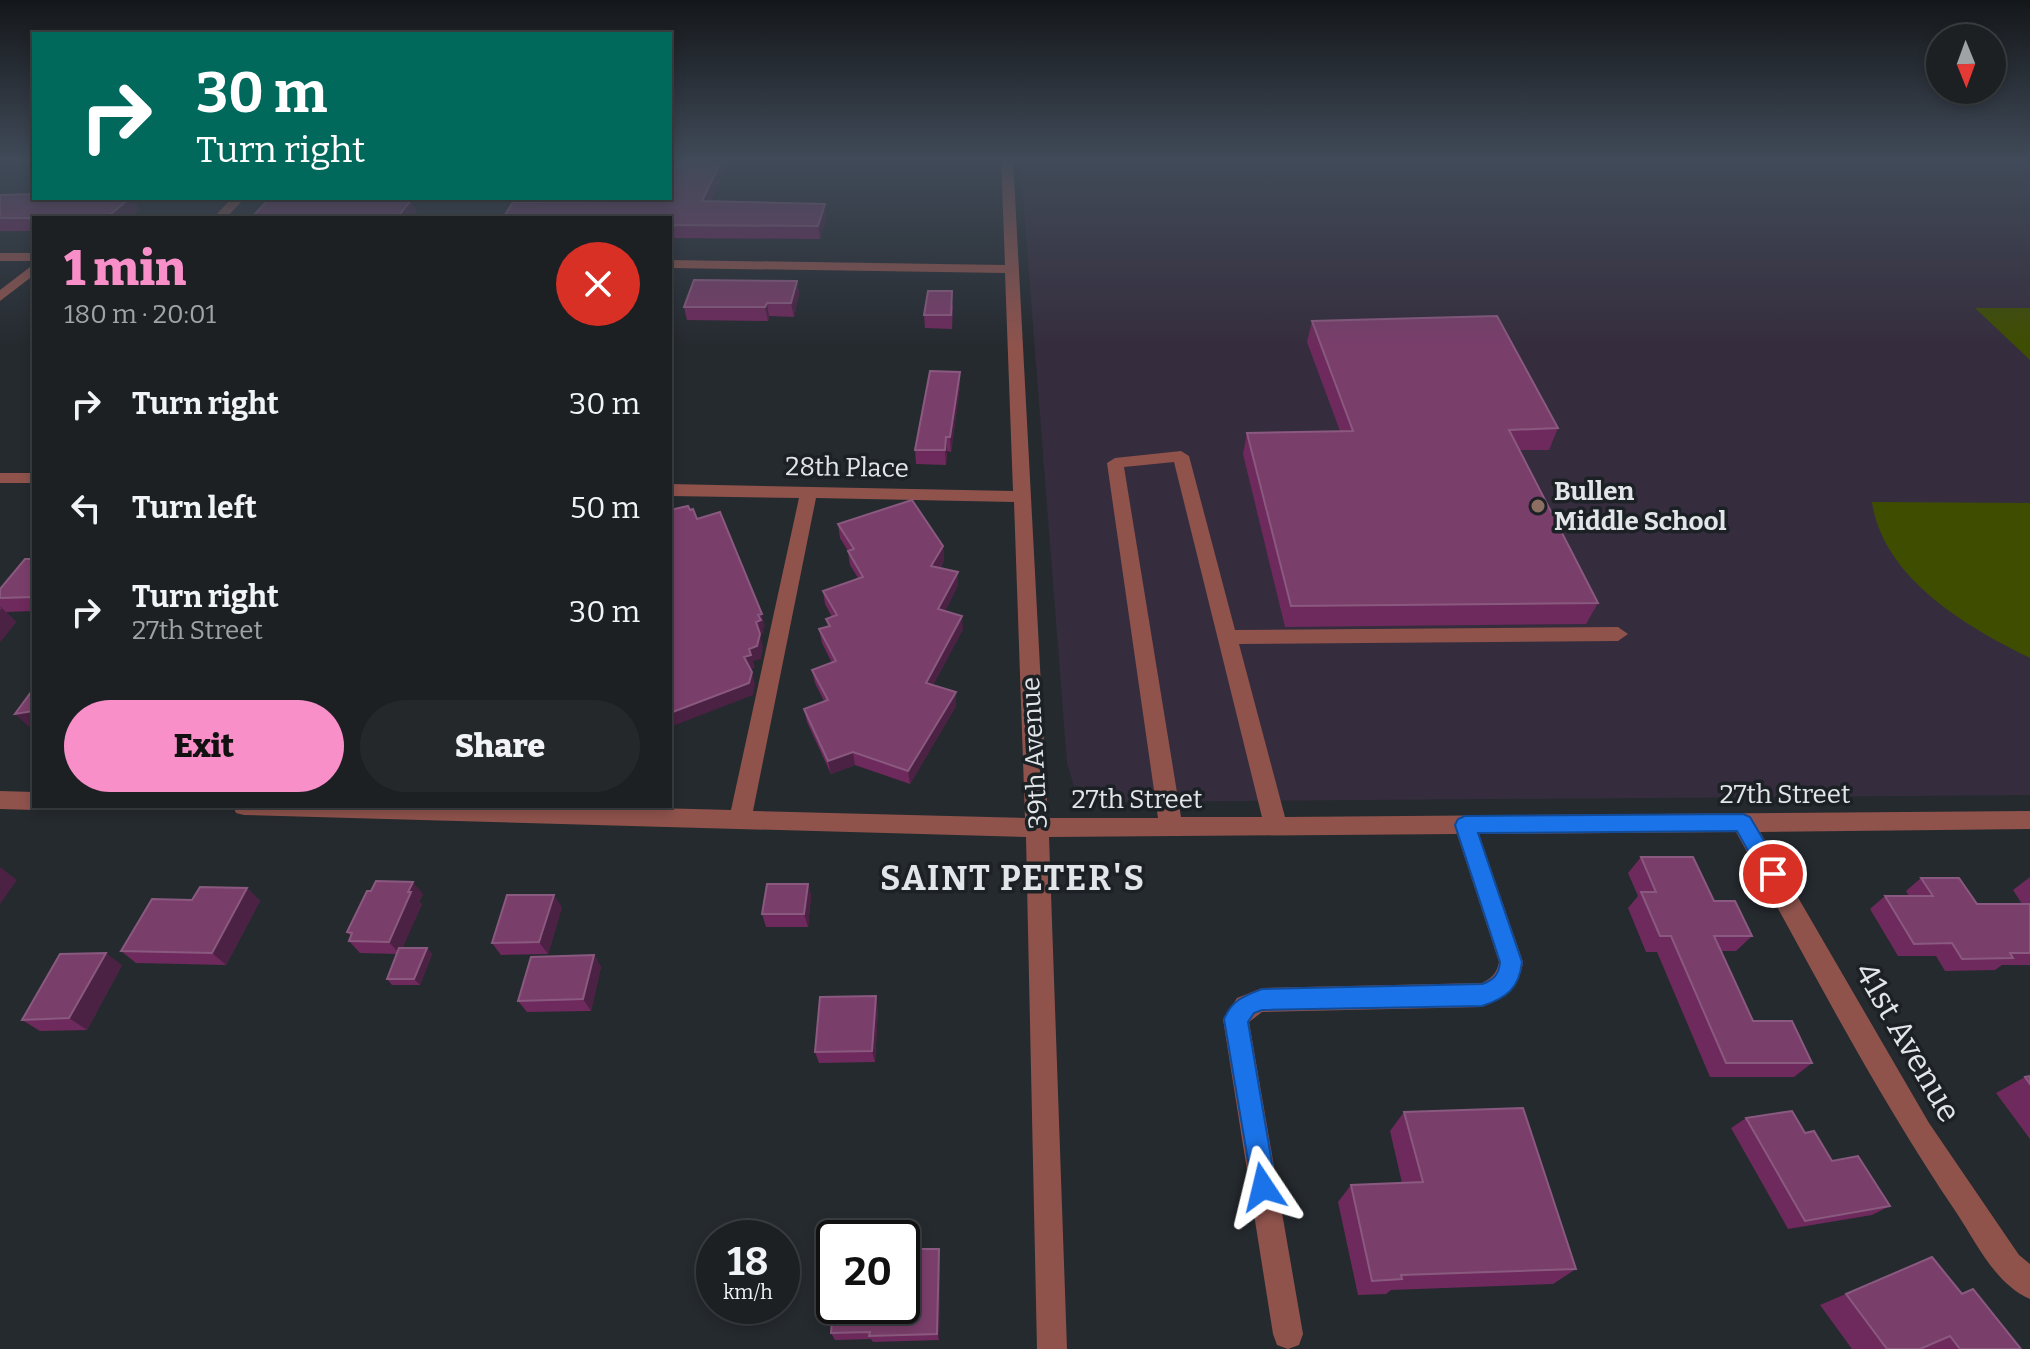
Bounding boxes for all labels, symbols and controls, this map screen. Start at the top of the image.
north arrow [1926,24,2006,104]
map controls [1926,24,2006,104]
text: 30 m [196,60,327,127]
icon: right [64,64,168,168]
text: Turn right [196,128,365,172]
text: 1 min [64,240,186,298]
button: close [556,242,640,326]
text: 180 m · 20:01 [64,299,216,330]
icon: right [64,382,108,426]
text: Turn right [132,386,279,422]
text: 30 m [569,386,640,422]
street label: 28th Place [785,451,909,484]
place label: Bullen Middle School [1554,476,1727,537]
icon: left [64,486,108,530]
text: Turn left [132,490,257,526]
text: 50 m [570,490,640,526]
marker: Bullen Middle School [1529,497,1547,515]
text: Turn right [132,579,279,615]
icon: right [64,590,108,634]
text: 30 m [569,594,640,630]
text: 27th Street [132,615,263,646]
street label: 39th Avenue [1015,676,1054,830]
button: Exit [64,700,344,792]
button: Share [360,700,640,792]
street label: 27th Street [1720,779,1851,810]
street label: 27th Street [1072,784,1203,815]
pin [1739,840,1807,908]
icon: arrive [1751,852,1795,896]
district label: SAINT PETER'S [880,858,1146,899]
street label: 41st Avenue [1847,956,1969,1128]
position arrow [1221,1145,1305,1229]
speed limit sign: 20 [816,1220,920,1324]
text: 18 [727,1238,769,1286]
text: km/h [723,1280,773,1304]

